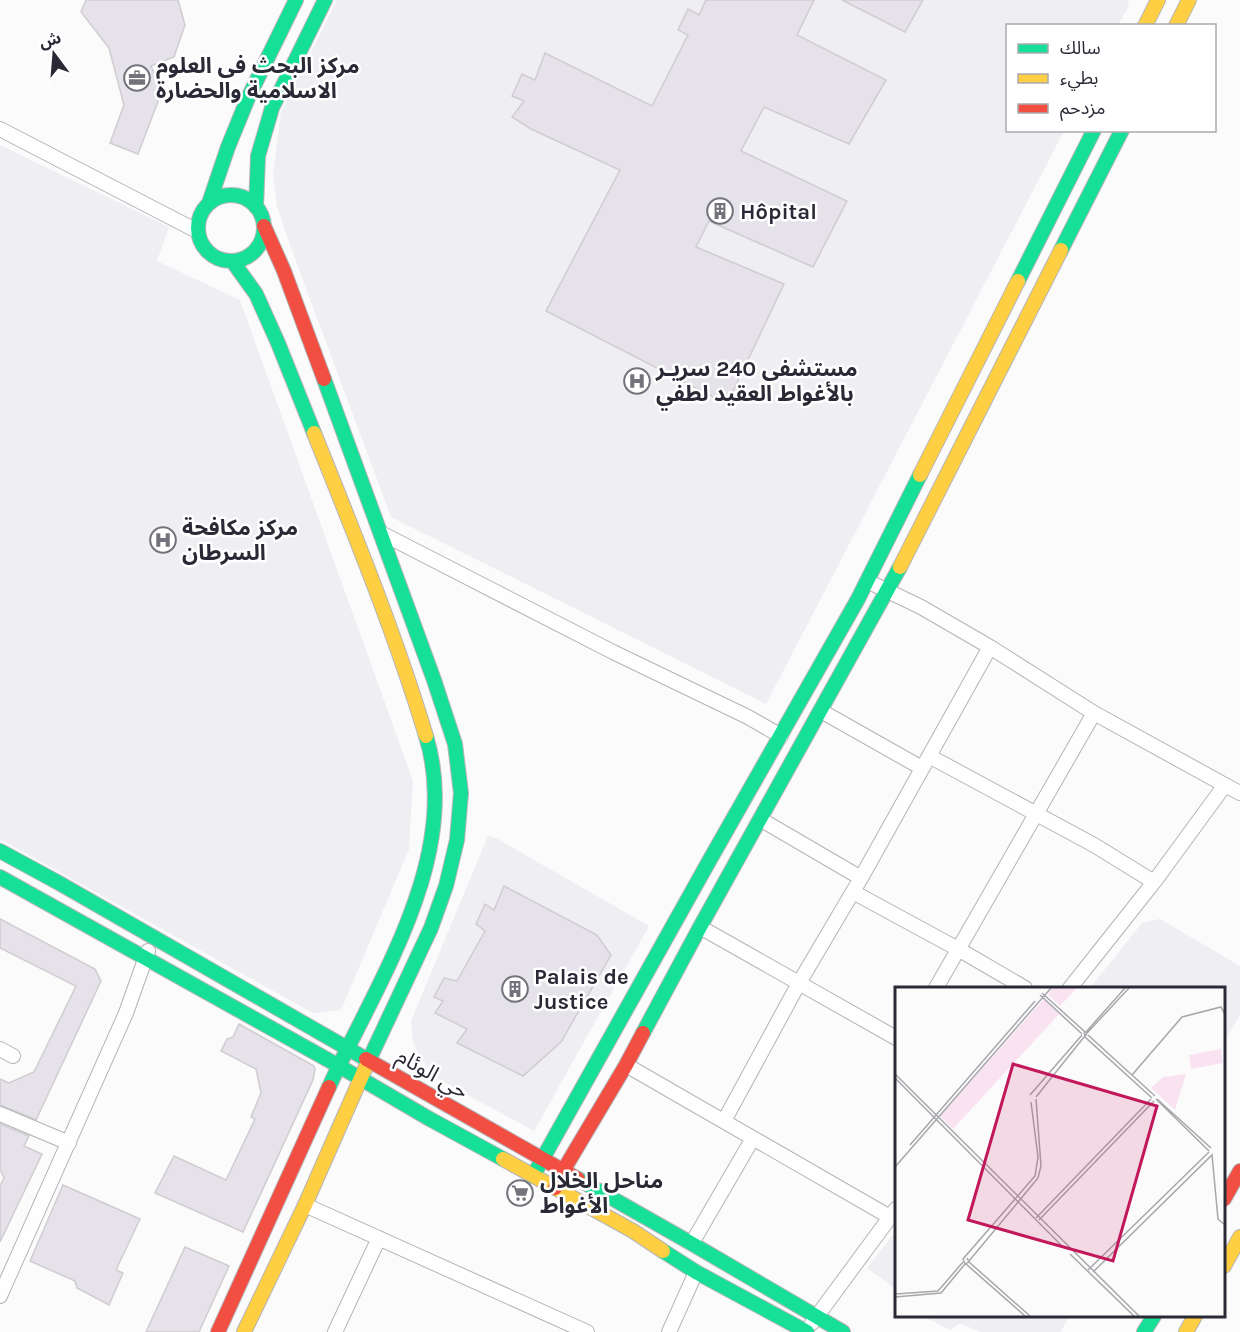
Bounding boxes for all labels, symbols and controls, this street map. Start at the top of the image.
north arrow [24,24,84,84]
legend [1006,24,1216,132]
text: ش [37,28,63,52]
text: سالك [1060,37,1101,59]
place label: مركز البحث في العلوم الاسلامية والحضارة [156,53,359,104]
office icon: مركز البحث في العلوم الاسلامية والحضارة [122,63,152,93]
text: بطيء [1060,67,1098,91]
text: مزدحم [1060,97,1105,121]
building icon: Hôpital [705,196,735,226]
place label: Hôpital [740,199,817,225]
place label: مستشفى 240 سريـر بالأغواط العقيد لطفي [655,356,858,411]
hospital icon: مستشفى 240 سريـر بالأغواط العقيد لطفي [622,366,652,396]
place label: مركز مكافحة السرطان [182,515,298,566]
hospital icon: مركز مكافحة السرطان [148,525,178,555]
place label: Palais de Justice [534,964,629,1015]
building icon: Palais de Justice [500,974,530,1004]
inset map [895,987,1225,1317]
street label: حي الوئام [390,1043,473,1108]
place label: مناحل الخلال الأغواط [540,1168,663,1219]
supermarket icon: مناحل الخلال الأغواط [505,1178,535,1208]

